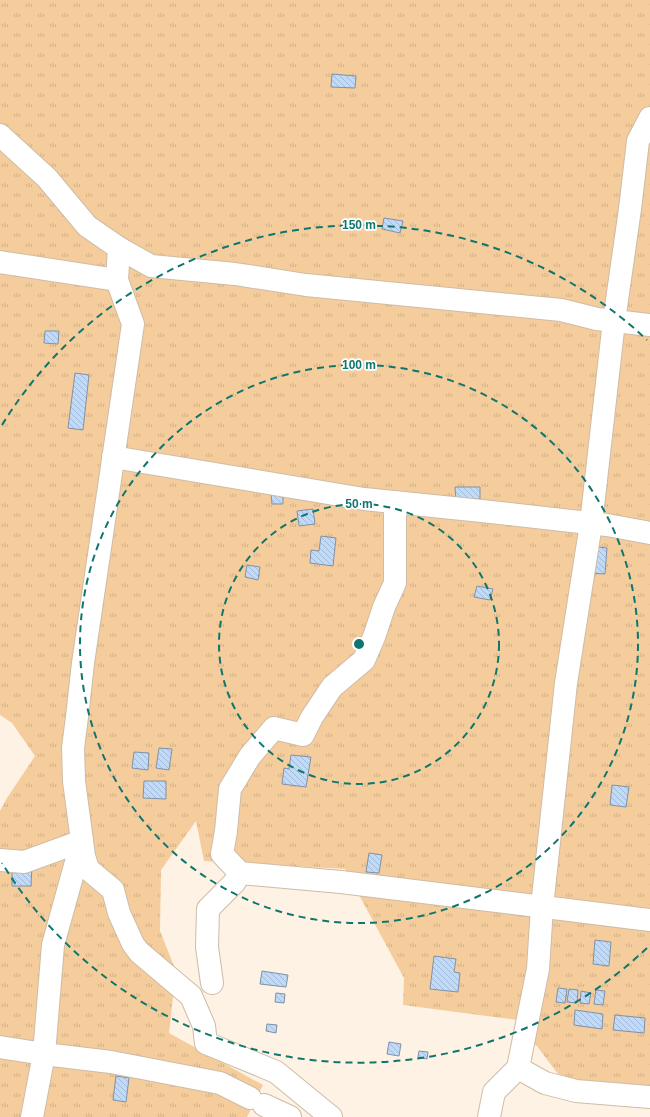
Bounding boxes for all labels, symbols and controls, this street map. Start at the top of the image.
text: 150 m [342,218,376,232]
text: 100 m [342,358,376,372]
text: 50 m [345,497,373,511]
centre of rings [352,637,366,651]

